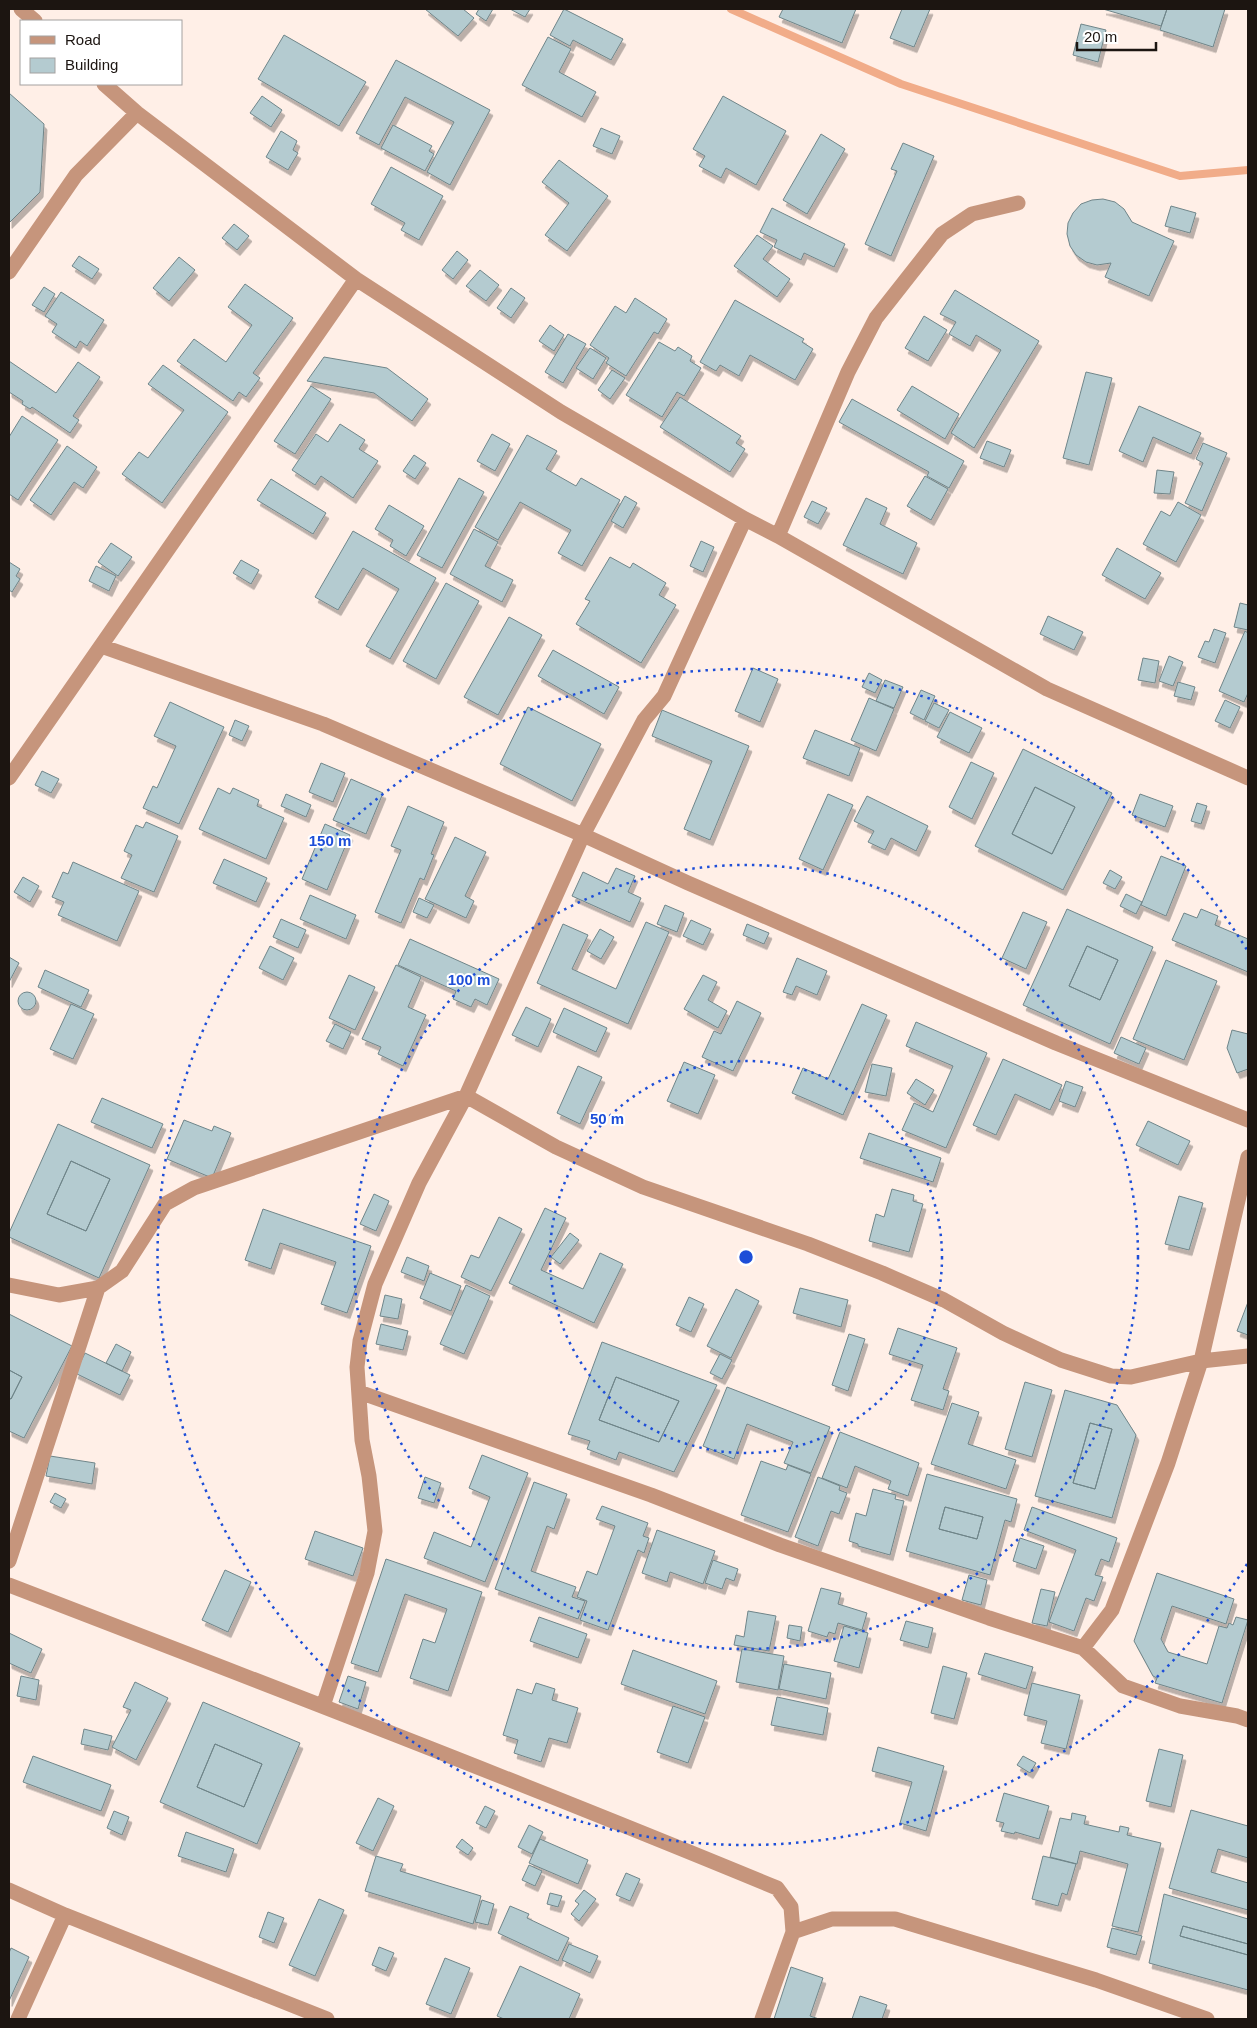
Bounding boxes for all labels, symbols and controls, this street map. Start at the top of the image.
legend [20,20,182,85]
scale bar [1077,20,1156,52]
text: 20 m [1084,28,1117,45]
text: Road [65,31,101,48]
text: Building [65,56,118,73]
text: 150 m [309,832,351,849]
text: 100 m [448,971,490,988]
text: 50 m [590,1110,624,1127]
centre of rings [737,1248,755,1266]

